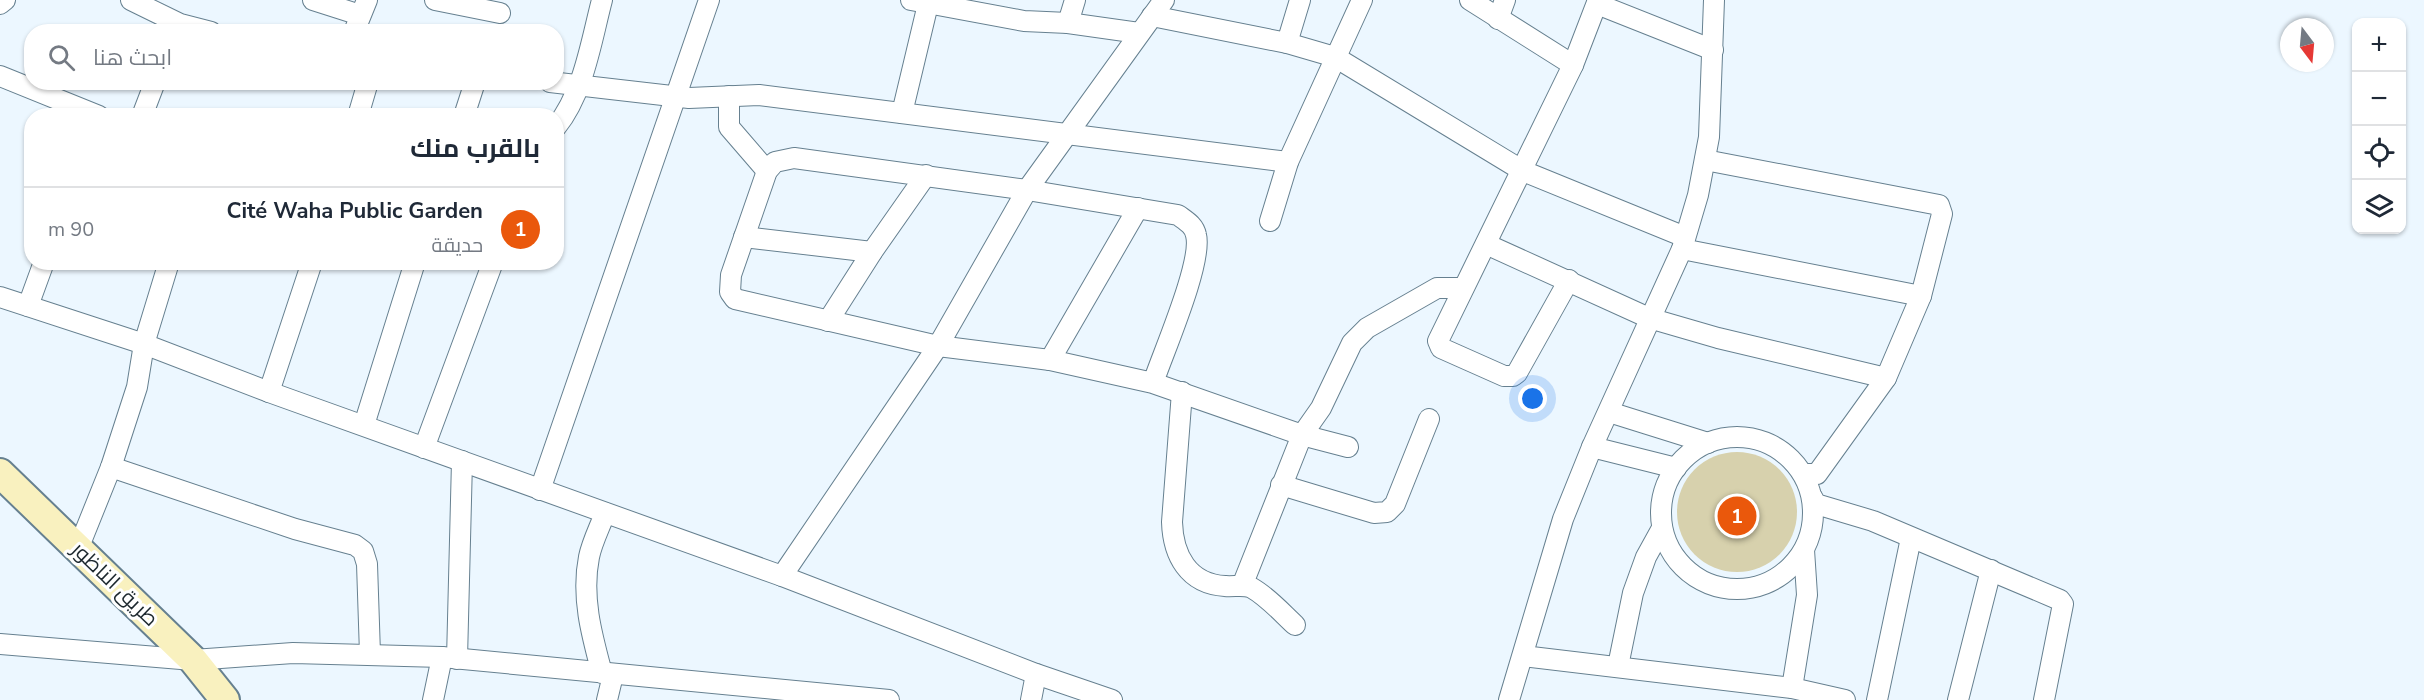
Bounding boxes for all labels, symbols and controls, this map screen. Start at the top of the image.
north arrow [2280,18,2334,72]
map controls [2352,18,2406,234]
button: + [2352,18,2406,72]
search box [24,24,564,90]
icon: search [45,41,78,74]
text: ابحث هنا [93,43,172,73]
button: − [2352,72,2406,126]
button: locate [2352,126,2406,180]
text: بالقرب منك [410,131,540,166]
button: layers [2352,180,2406,234]
text: Cité Waha Public Garden [226,196,483,226]
text: 90 m [48,216,94,243]
text: 1 [515,216,527,243]
text: حديقة [432,232,483,259]
your location [1518,384,1547,413]
pin: 1 [1718,494,1756,538]
street label: طريق الناظور [65,535,164,632]

